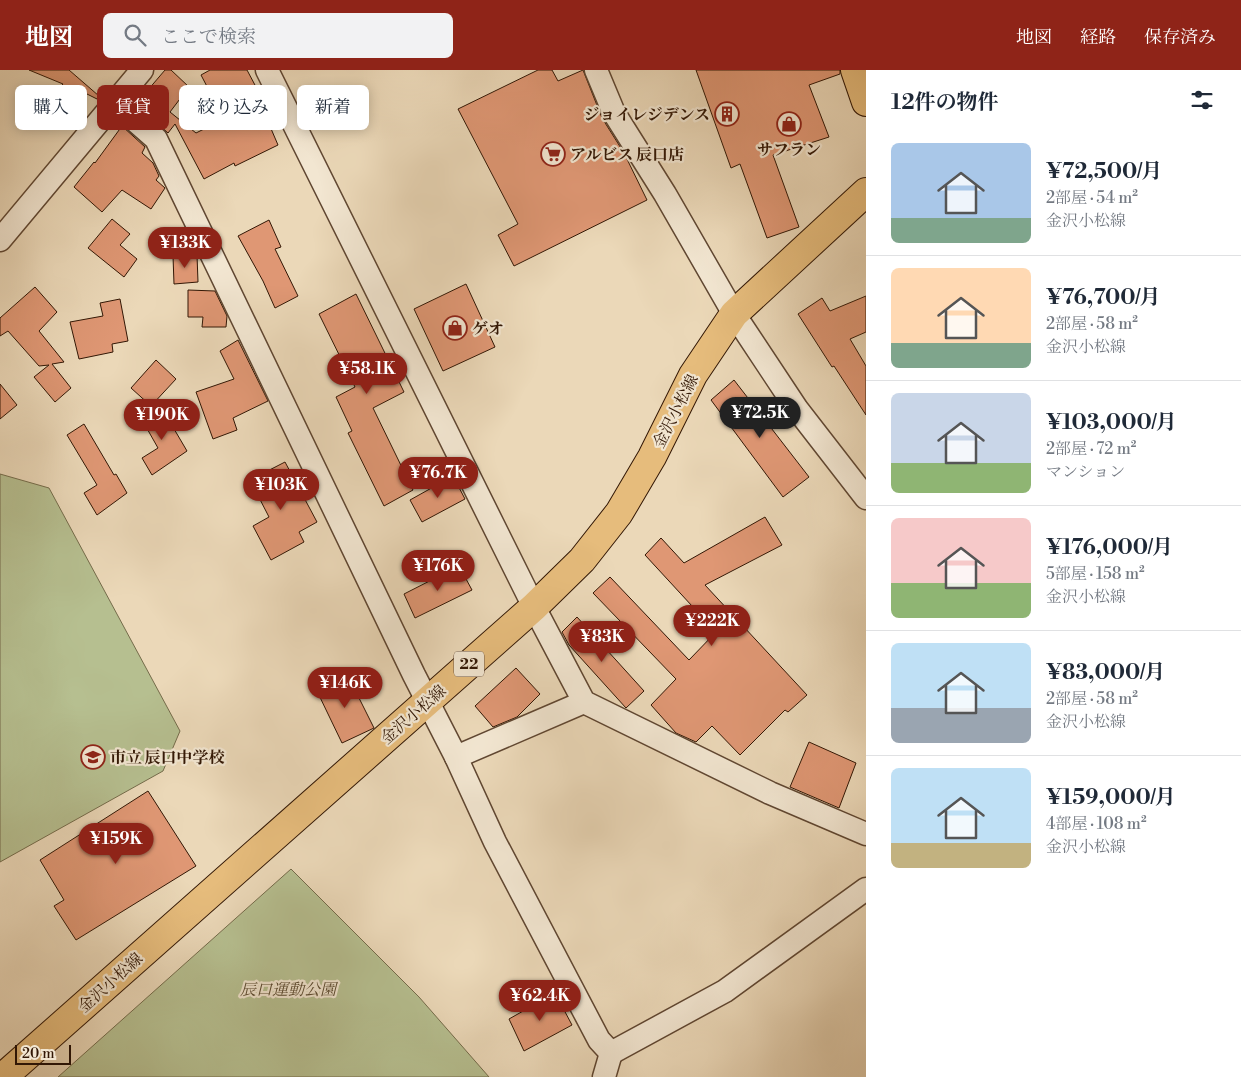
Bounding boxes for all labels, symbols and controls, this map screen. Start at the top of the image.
search box [103,13,453,58]
icon: search [121,21,149,49]
text: 地図 [25,23,73,53]
text: ここで検索 [161,25,256,49]
text: 地図 [1016,26,1052,49]
text: 経路 [1080,26,1116,49]
text: 保存済み [1144,26,1216,49]
chip: 購入 [15,85,87,130]
chip: 賃貸 [97,85,169,130]
chip: 絞り込み [179,85,287,130]
chip: 新着 [297,85,369,130]
icon: filters [1188,86,1216,114]
text: 12件の物件 [891,90,999,116]
building icon: ジョイレジデンス [714,101,740,127]
place label: ジョイレジデンス [584,105,710,125]
shop icon: サフラン [776,111,802,137]
place label: サフラン [757,140,821,160]
supermarket icon: アルビス 辰口店 [540,141,566,167]
place label: アルビス 辰口店 [570,145,684,165]
text: ¥72,500/月 [1046,159,1162,185]
icon: home [931,163,991,223]
text: 2部屋 · 54 m² [1046,188,1138,208]
text: 金沢小松線 [1046,211,1126,231]
pin: ¥133K [150,226,220,269]
text: ¥133K [159,233,211,253]
text: ¥76,700/月 [1046,285,1161,311]
icon: home [931,288,991,348]
text: 2部屋 · 58 m² [1046,314,1138,334]
shop icon: ゲオ [442,315,468,341]
place label: ゲオ [472,319,504,339]
text: 金沢小松線 [1046,337,1126,357]
pin: ¥58.1K [326,352,408,395]
text: ¥58.1K [338,359,396,379]
street label: 金沢小松線 [649,371,703,452]
pin: ¥72.5K [719,396,801,439]
pin: ¥190K [127,398,197,441]
text: ¥72.5K [731,403,789,423]
text: ¥190K [135,405,189,425]
text: ¥103,000/月 [1046,410,1177,436]
icon: home [931,413,991,473]
text: 2部屋 · 72 m² [1046,439,1136,459]
pin: ¥76.7K [397,456,479,499]
text: マンション [1046,462,1125,482]
text: ¥76.7K [409,463,467,483]
pin: ¥103K [246,468,316,511]
text: ¥103K [254,475,308,495]
text: ¥176,000/月 [1046,535,1173,561]
icon: home [931,538,991,598]
pin: ¥176K [403,550,473,592]
text: ¥176K [413,556,463,576]
text: 5部屋 · 158 m² [1046,564,1145,584]
text: 金沢小松線 [1046,587,1126,607]
pin: ¥222K [677,604,747,647]
text: ¥222K [684,611,740,631]
pin: ¥83K [572,620,632,663]
text: ¥83K [579,627,625,647]
road number: 22 [454,652,484,676]
text: ¥83,000/月 [1046,660,1165,686]
icon: home [931,663,991,723]
pin: ¥146K [310,666,380,709]
text: ¥146K [318,673,372,693]
street label: 金沢小松線 [377,681,450,749]
text: 2部屋 · 58 m² [1046,689,1138,709]
text: 金沢小松線 [1046,712,1126,732]
school or university icon: 市立 辰口中学校 [80,744,106,770]
place label: 市立 辰口中学校 [110,748,226,768]
text: ¥159,000/月 [1046,785,1176,811]
icon: home [931,788,991,848]
text: 4部屋 · 108 m² [1046,814,1146,834]
pin: ¥159K [81,822,151,865]
text: ¥159K [90,829,142,849]
text: 金沢小松線 [1046,837,1126,857]
street label: 金沢小松線 [74,949,147,1017]
park label: 辰口運動公園 [240,980,339,1000]
pin: ¥62.4K [499,980,581,1022]
text: ¥62.4K [510,986,570,1006]
scale bar [15,1042,71,1065]
text: 20 m [22,1045,54,1063]

